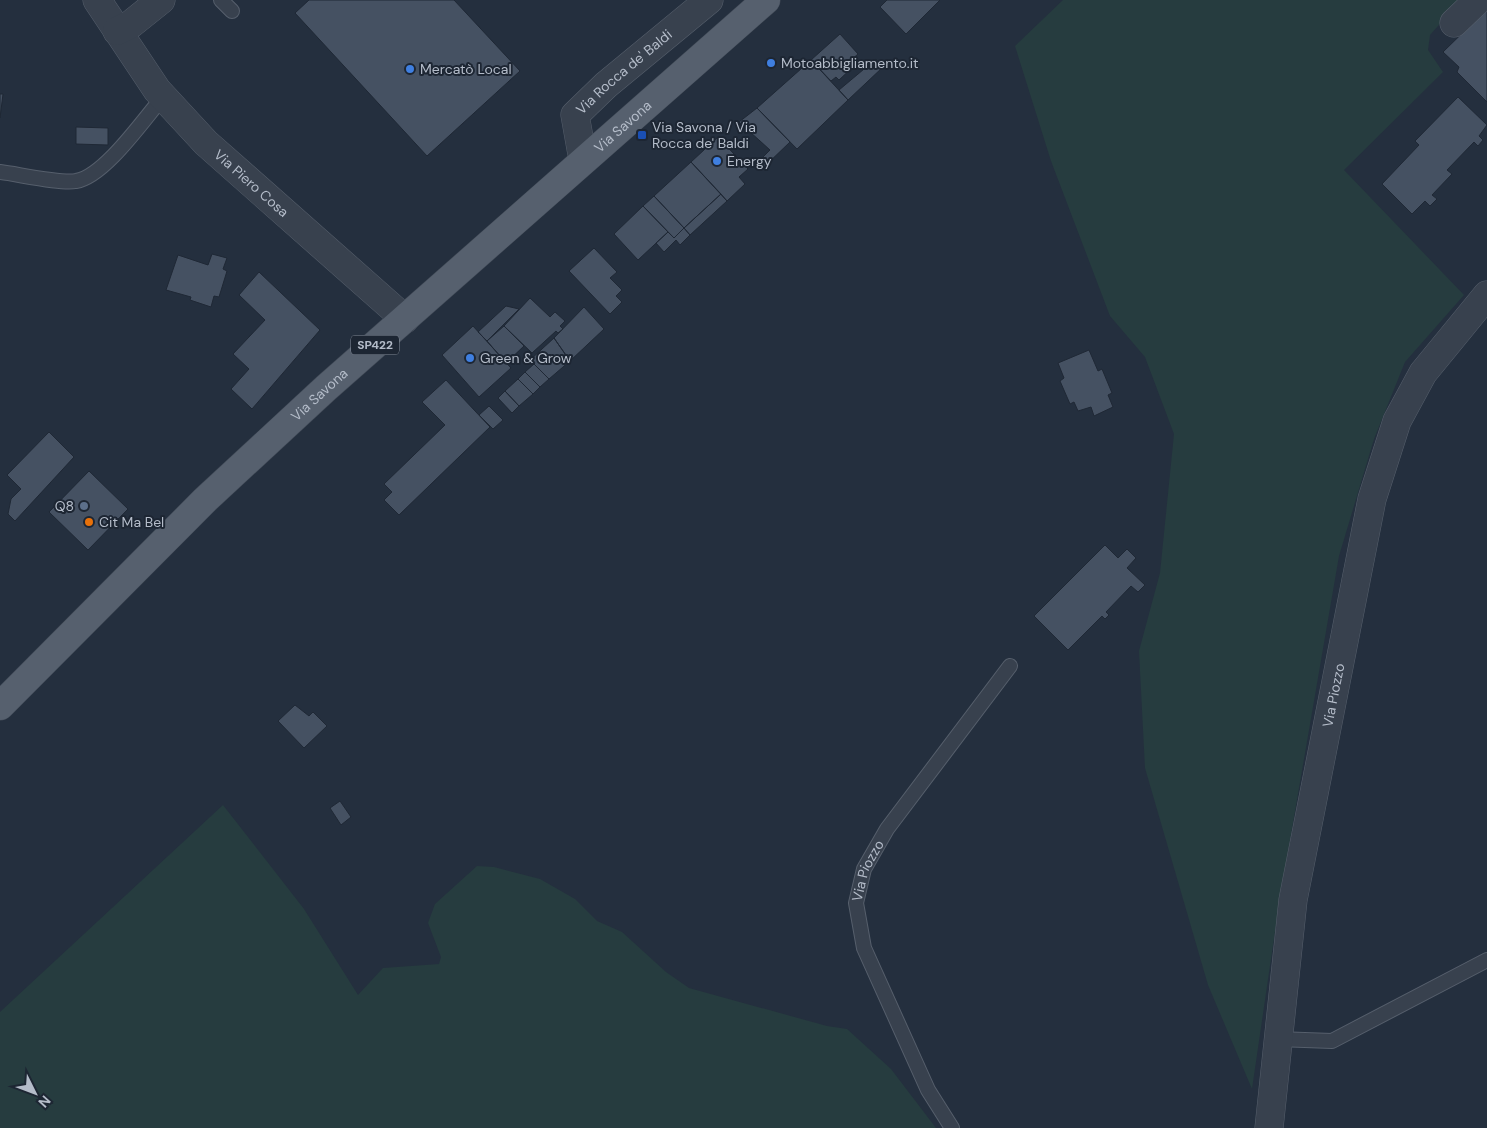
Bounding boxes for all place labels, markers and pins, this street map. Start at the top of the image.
place label: Motoabbigliamento.it [781,54,918,72]
marker: Motoabbigliamento.it [765,57,777,69]
place label: Mercatò Local [420,60,512,78]
marker: Mercatò Local [404,63,416,75]
place label: Via Savona / Via Rocca de' Baldi [652,118,756,152]
marker: Via Savona / Via Rocca de' Baldi [636,129,648,141]
place label: Energy [727,152,772,170]
marker: Energy [711,155,723,167]
place label: Green & Grow [480,349,572,367]
marker: Green & Grow [464,352,476,364]
place label: Q8 [55,497,74,515]
marker: Q8 [78,500,90,512]
place label: Cit Ma Bel [99,513,164,531]
marker: Cit Ma Bel [83,516,95,528]

